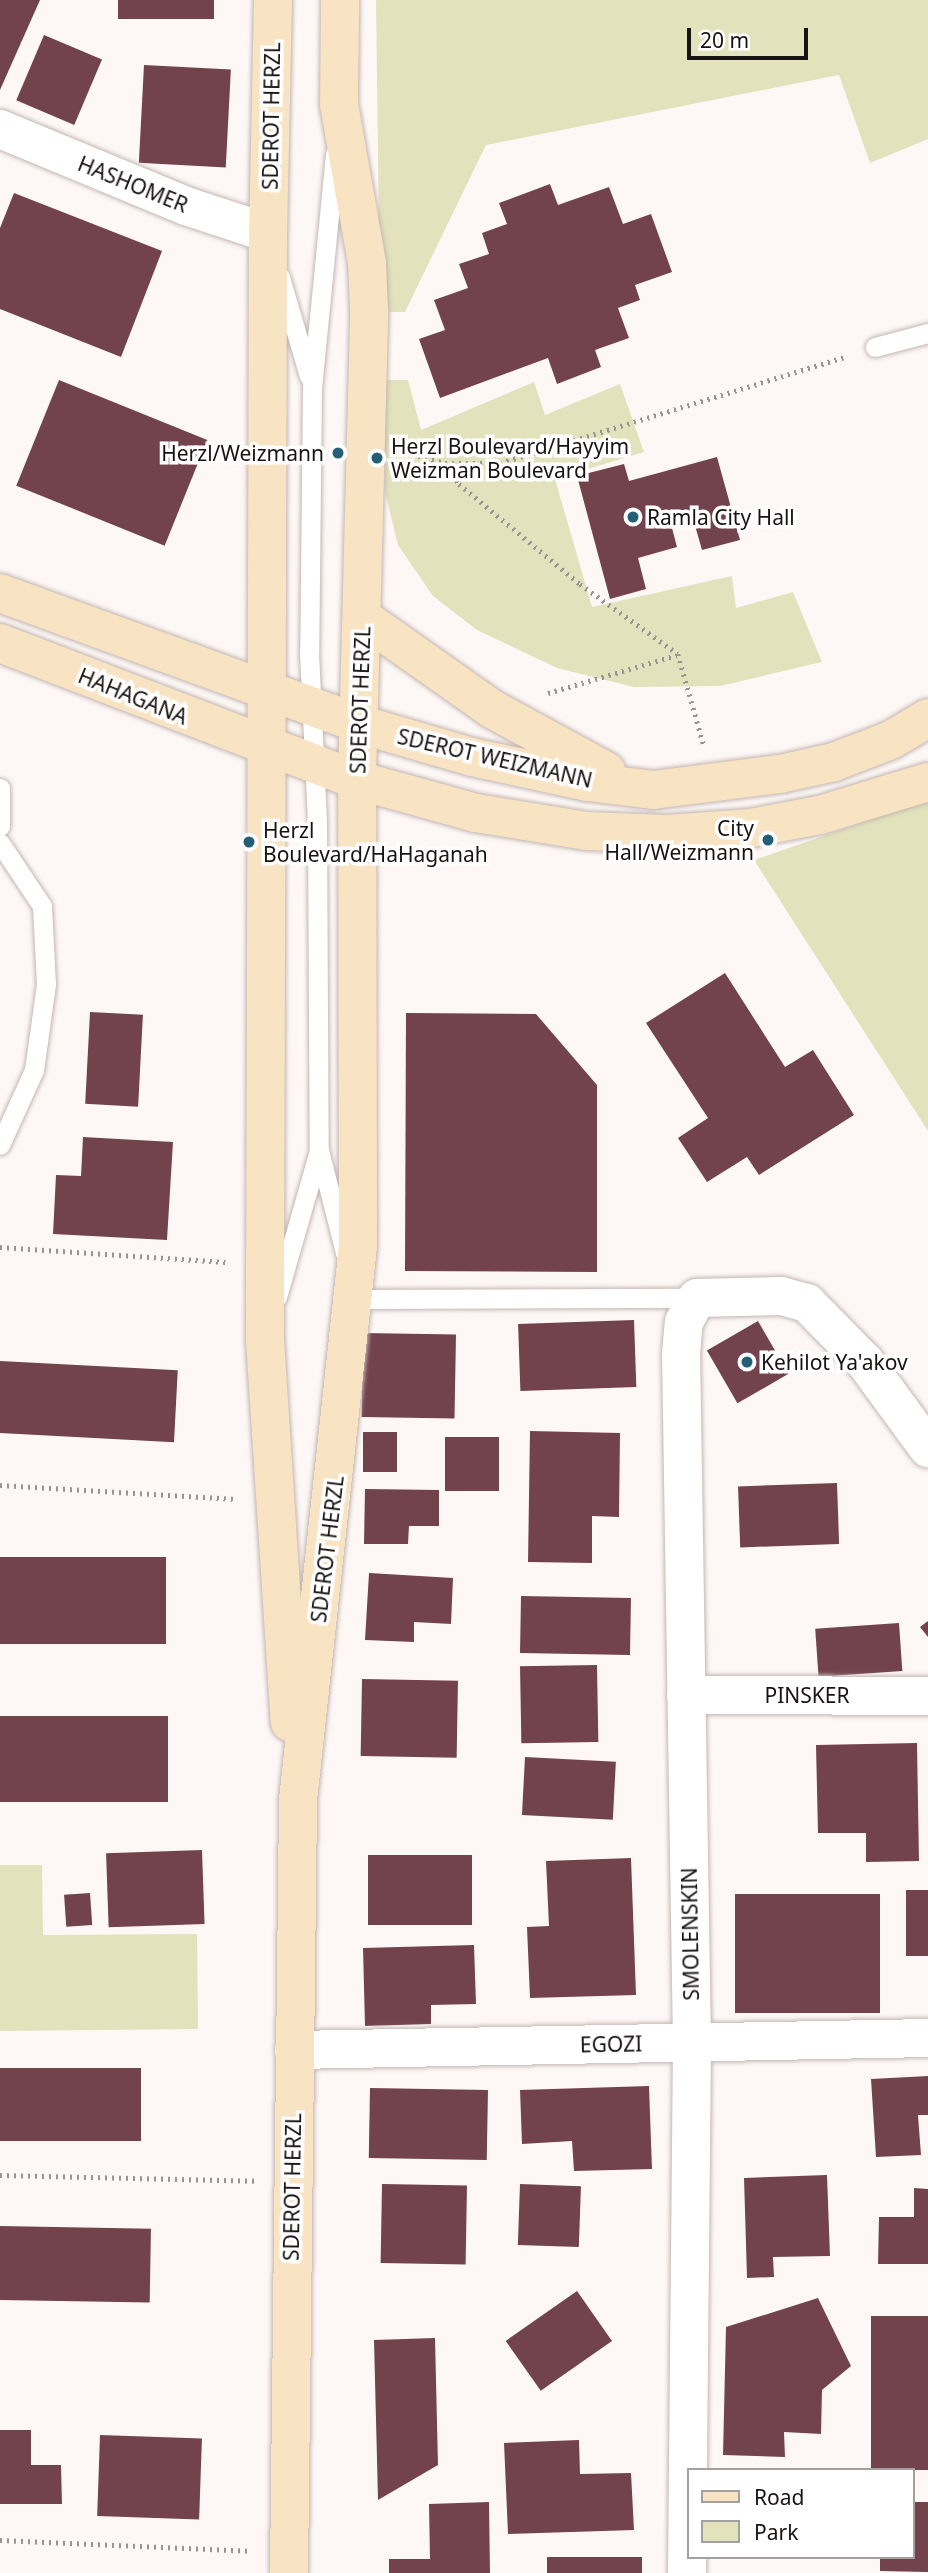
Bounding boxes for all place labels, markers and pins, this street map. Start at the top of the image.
place label: Herzl Boulevard/Hayyim Weizman Boulevard [391,433,629,483]
place label: Herzl/Weizmann [161,440,324,466]
marker: Herzl/Weizmann [330,445,346,461]
marker: Herzl Boulevard/Hayyim Weizman Boulevard [369,450,385,466]
place label: Ramla City Hall [647,504,795,530]
marker: Ramla City Hall [625,509,641,525]
place label: City Hall/Weizmann [604,815,754,865]
place label: Herzl Boulevard/HaHaganah [263,817,488,867]
marker: City Hall/Weizmann [760,832,776,848]
marker: Herzl Boulevard/HaHaganah [241,834,257,850]
place label: Kehilot Ya'akov [761,1349,908,1375]
marker: Kehilot Ya'akov [739,1354,755,1370]

